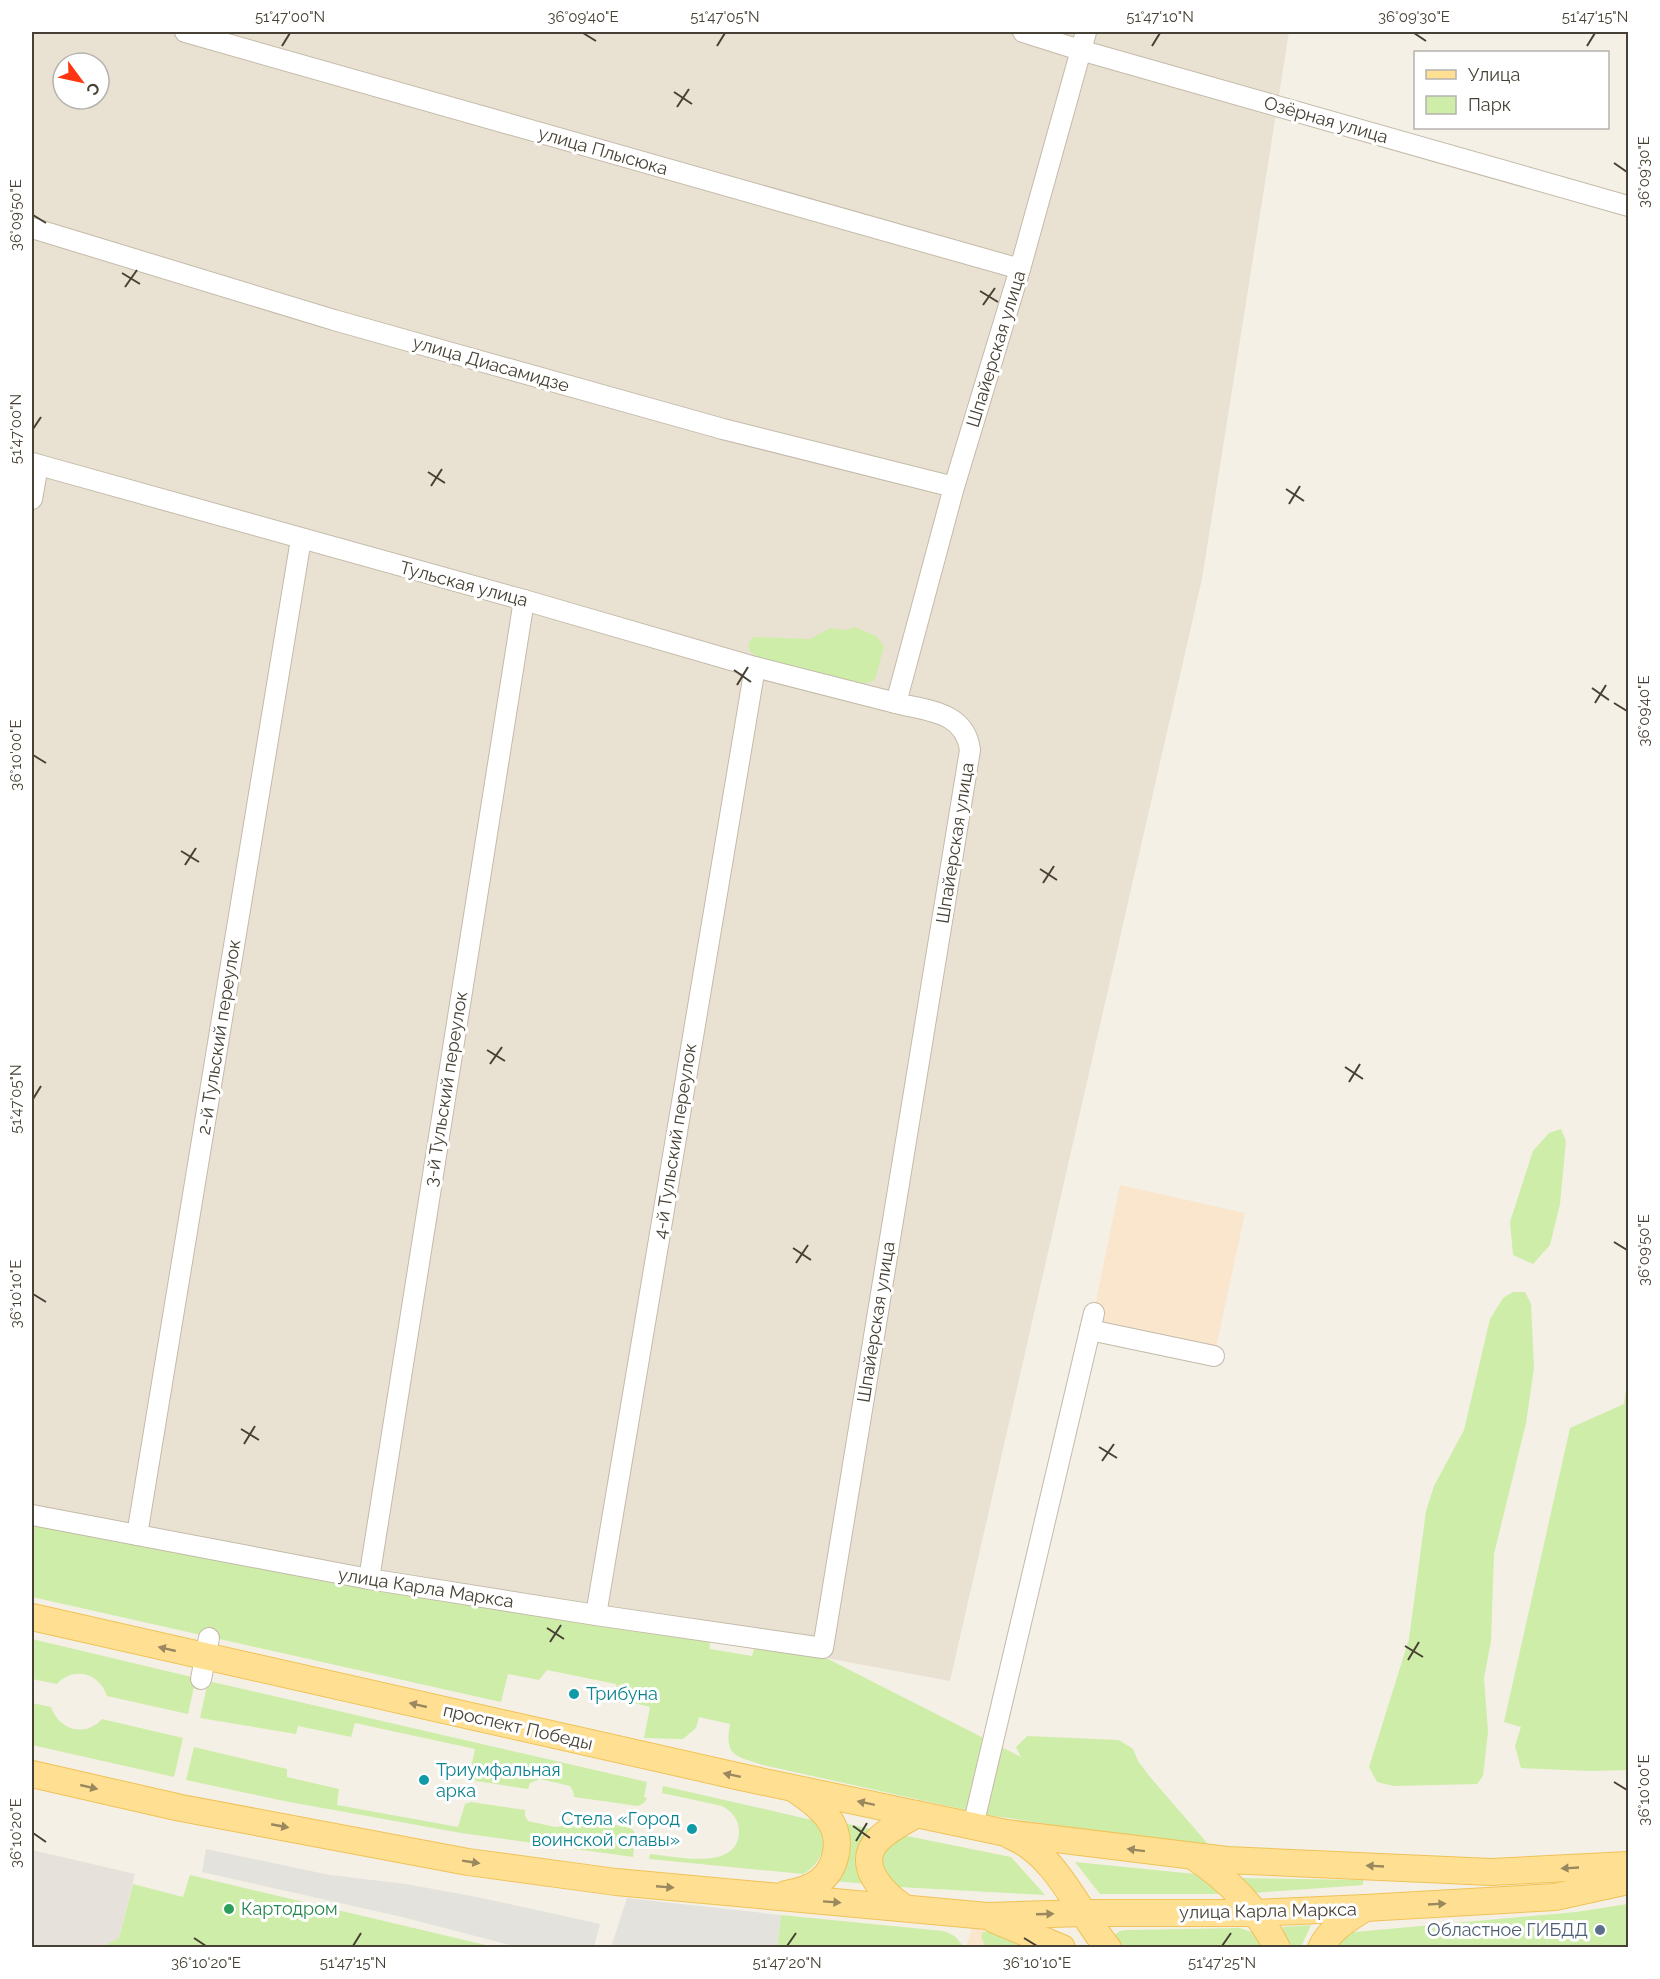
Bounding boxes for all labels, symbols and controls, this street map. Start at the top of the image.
text: 51°47'00"N [255,8,325,26]
text: 36°09'40"E [547,8,619,26]
text: 51°47'05"N [690,8,760,26]
text: 51°47'10"N [1126,8,1194,26]
text: 36°09'30"E [1378,8,1450,26]
text: 51°47'15"N [1562,8,1628,26]
north arrow [51,51,111,111]
legend [1414,51,1609,129]
text: Улица [1468,64,1520,85]
text: С [82,79,104,99]
street label: Озёрная улица [1262,92,1391,147]
text: Парк [1468,94,1511,115]
street label: улица Плысюка [536,122,670,179]
text: 36°09'30"E [1635,136,1653,208]
text: 36°09'50"E [7,179,25,251]
street label: Шпайерская улица [962,268,1029,430]
street label: улица Диасамидзе [410,331,572,396]
text: 51°47'00"N [7,394,25,464]
street label: Тульская улица [398,556,530,611]
text: 36°09'40"E [1635,675,1653,747]
text: 36°10'00"E [7,719,25,791]
street label: Шпайерская улица [931,761,978,925]
street label: 2-й Тульский переулок [193,938,244,1136]
street label: 3-й Тульский переулок [420,990,471,1188]
street label: 4-й Тульский переулок [649,1042,700,1240]
text: 51°47'05"N [7,1064,25,1134]
text: 36°09'50"E [1635,1214,1653,1286]
street label: Шпайерская улица [852,1240,899,1404]
text: 36°10'10"E [7,1260,25,1328]
street label: улица Карла Маркса [337,1563,515,1612]
one-way arrow [157,1643,176,1653]
place label: Трибуна [586,1683,658,1704]
marker: Трибуна [567,1687,581,1701]
street label: проспект Победы [441,1699,595,1754]
one-way arrow [409,1700,428,1709]
text: 36°10'00"E [1635,1754,1653,1826]
place label: Триумфальная арка [436,1759,561,1801]
one-way arrow [723,1769,741,1779]
marker: Триумфальная арка [417,1773,431,1787]
one-way arrow [79,1783,98,1792]
text: 36°10'20"E [7,1798,25,1868]
one-way arrow [857,1798,876,1807]
place label: Стела «Город воинской славы» [532,1808,680,1850]
one-way arrow [270,1822,289,1831]
marker: Стела «Город воинской славы» [685,1822,699,1836]
one-way arrow [1126,1845,1145,1855]
one-way arrow [462,1857,481,1866]
one-way arrow [1366,1861,1385,1871]
one-way arrow [1561,1864,1580,1873]
one-way arrow [655,1882,674,1892]
one-way arrow [822,1897,841,1906]
place label: Картодром [241,1898,338,1919]
street label: улица Карла Маркса [1179,1898,1357,1923]
one-way arrow [1428,1899,1447,1909]
marker: Картодром [222,1902,236,1916]
one-way arrow [1036,1909,1055,1919]
place label: Областное ГИБДД [1427,1919,1588,1940]
marker: Областное ГИБДД [1593,1923,1607,1937]
text: 36°10'20"E [171,1954,241,1972]
text: 51°47'15"N [320,1954,386,1972]
text: 51°47'20"N [753,1954,821,1972]
text: 36°10'10"E [1003,1954,1071,1972]
text: 51°47'25"N [1188,1954,1256,1972]

